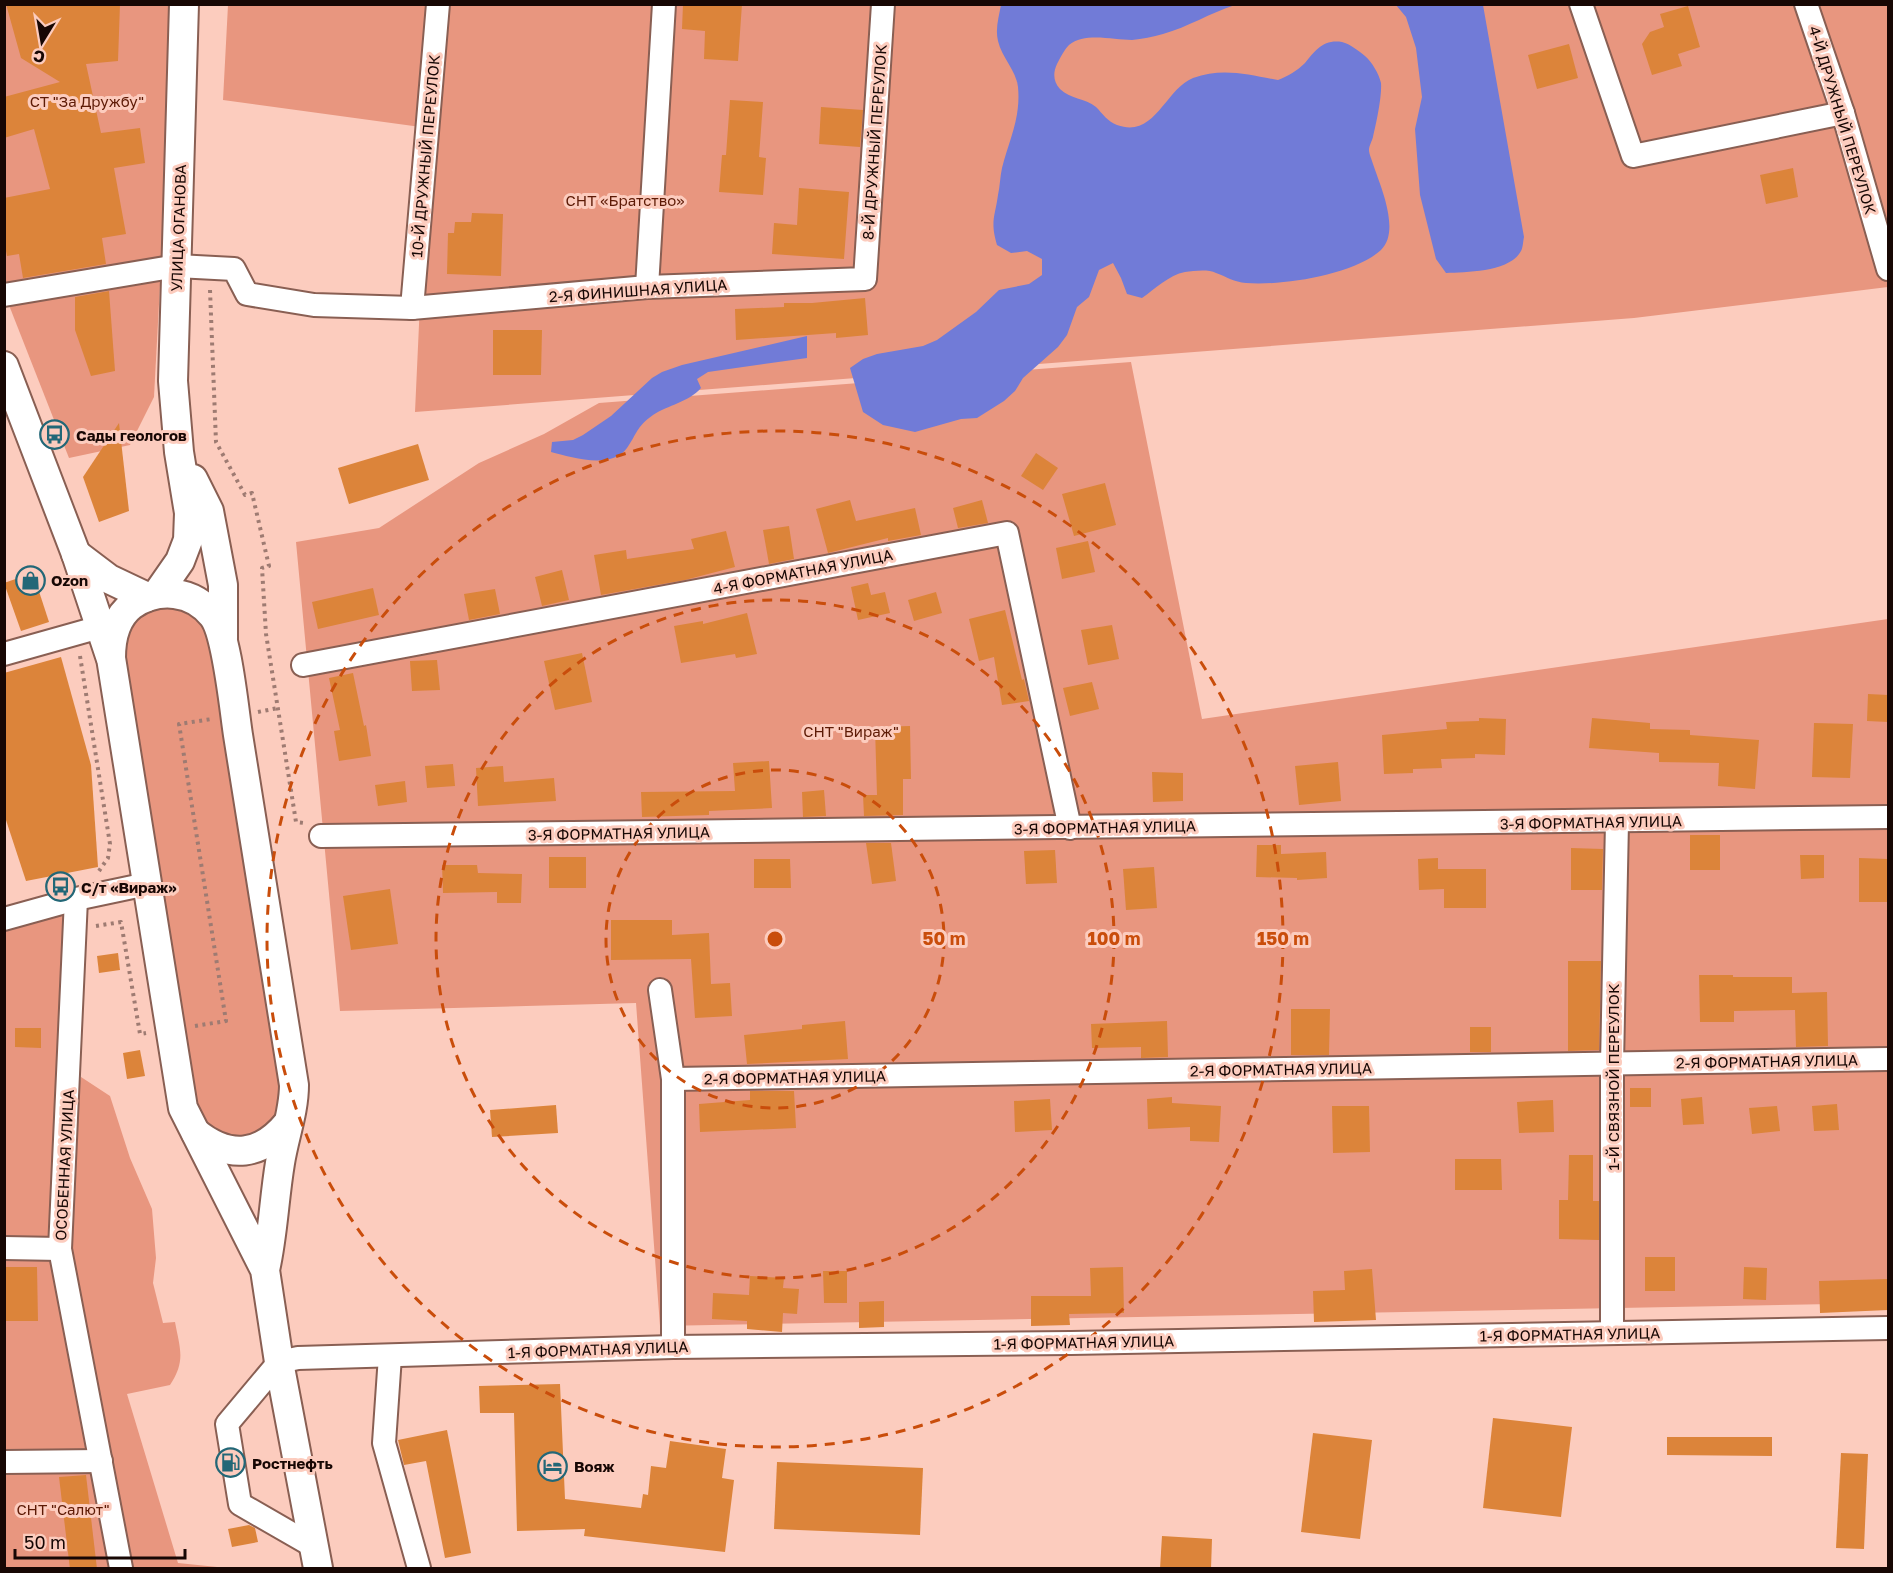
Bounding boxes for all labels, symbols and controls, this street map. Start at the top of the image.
north arrow [12,12,72,72]
street label: 4-Й ДРУЖНЫЙ ПЕРЕУЛОК [1806,24,1880,217]
street label: 8-Й ДРУЖНЫЙ ПЕРЕУЛОК [858,43,890,240]
text: С [32,46,47,68]
street label: 10-Й ДРУЖНЫЙ ПЕРЕУЛОК [407,53,443,258]
park label: СТ "За Дружбу" [30,92,144,110]
street label: УЛИЦА ОГАНОВА [167,164,189,292]
park label: СНТ «Братство» [566,191,684,209]
street label: 2-Я ФИНИШНАЯ УЛИЦА [548,275,728,305]
bus stop icon: Сады геологов [39,419,71,451]
place label: Сады геологов [76,426,187,444]
street label: 4-Я ФОРМАТНАЯ УЛИЦА [712,545,894,597]
shop icon: Ozon [14,564,46,596]
place label: Ozon [51,571,88,589]
park label: СНТ "Вираж" [803,722,899,740]
street label: 3-Я ФОРМАТНАЯ УЛИЦА [1500,811,1682,833]
street label: 3-Я ФОРМАТНАЯ УЛИЦА [1014,816,1196,838]
street label: 3-Я ФОРМАТНАЯ УЛИЦА [528,822,710,844]
bus stop icon: С/т «Вираж» [44,871,76,903]
place label: С/т «Вираж» [81,878,176,896]
text: 50 m [923,927,965,949]
text: 100 m [1088,927,1140,949]
text: 150 m [1257,927,1309,949]
centre of rings [765,929,785,949]
street label: 1-Й СВЯЗНОЙ ПЕРЕУЛОК [1604,983,1622,1170]
street label: 2-Я ФОРМАТНАЯ УЛИЦА [1676,1050,1858,1072]
street label: 2-Я ФОРМАТНАЯ УЛИЦА [1190,1058,1372,1080]
street label: 2-Я ФОРМАТНАЯ УЛИЦА [704,1066,886,1088]
street label: ОСОБЕННАЯ УЛИЦА [51,1089,77,1241]
street label: 1-Я ФОРМАТНАЯ УЛИЦА [1480,1323,1660,1345]
street label: 1-Я ФОРМАТНАЯ УЛИЦА [994,1331,1174,1353]
street label: 1-Я ФОРМАТНАЯ УЛИЦА [507,1337,689,1361]
fuel station icon: Ростнефть [215,1447,247,1479]
hotel icon: Вояж [537,1450,569,1482]
place label: Ростнефть [252,1454,333,1472]
place label: Вояж [574,1457,615,1475]
park label: СНТ "Салют" [16,1500,110,1518]
scale bar [15,1522,184,1560]
text: 50 m [24,1531,66,1553]

